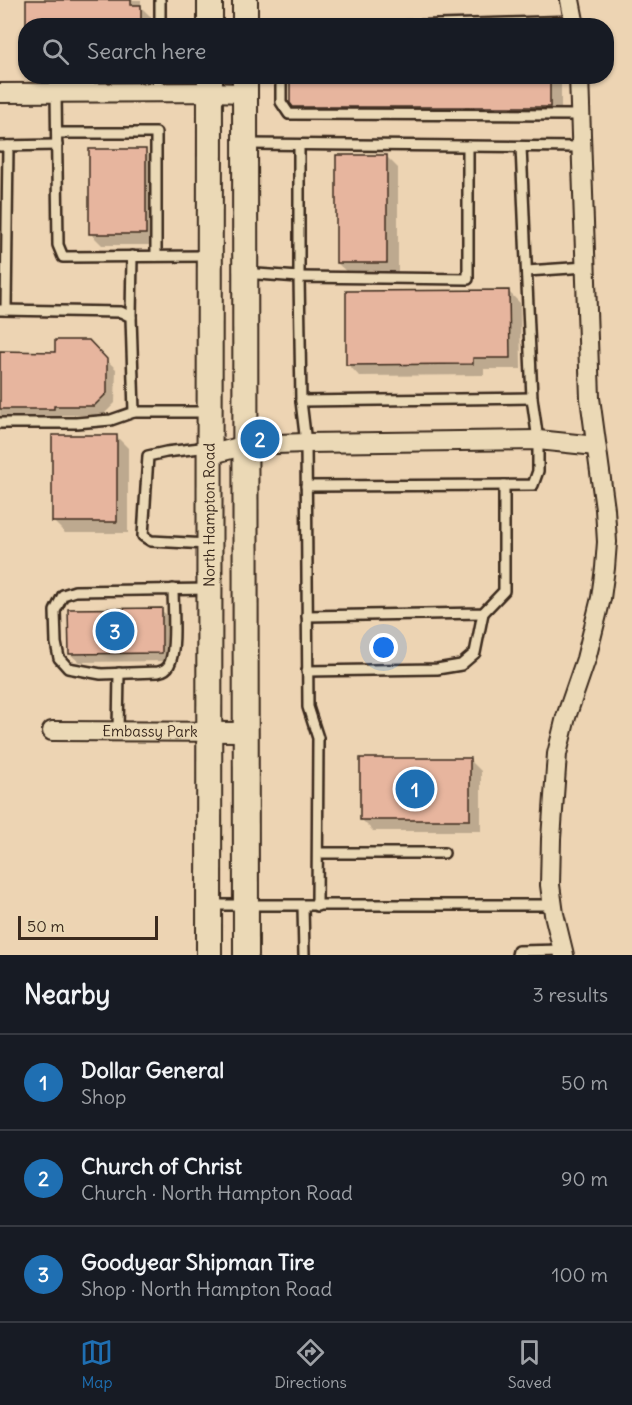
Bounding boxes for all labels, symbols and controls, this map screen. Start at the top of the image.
search box [18,18,614,84]
icon: search [39,35,72,68]
text: Search here [87,37,206,65]
pin: 2 [240,416,280,462]
street label: North Hampton Road [199,443,219,587]
pin: 3 [96,608,134,654]
your location [369,633,398,662]
street label: Embassy Park [102,721,198,741]
pin: 1 [396,766,434,812]
scale bar [18,913,158,940]
text: 50 m [27,916,65,936]
text: Nearby [24,978,110,1011]
text: 3 results [532,982,608,1007]
text: Dollar General [81,1056,224,1084]
text: 1 [40,1070,47,1095]
text: 50 m [561,1070,608,1095]
text: Shop [81,1084,126,1109]
text: Church of Christ [81,1152,242,1180]
text: 2 [38,1166,49,1191]
text: 90 m [561,1166,608,1191]
text: Church · North Hampton Road [81,1180,353,1205]
text: Goodyear Shipman Tire [81,1248,315,1276]
text: 3 [38,1262,49,1287]
text: 100 m [551,1262,608,1287]
text: Shop · North Hampton Road [81,1276,332,1301]
tab: Map [80,1336,113,1392]
tab: Directions [274,1336,347,1392]
tab: Saved [508,1336,552,1392]

